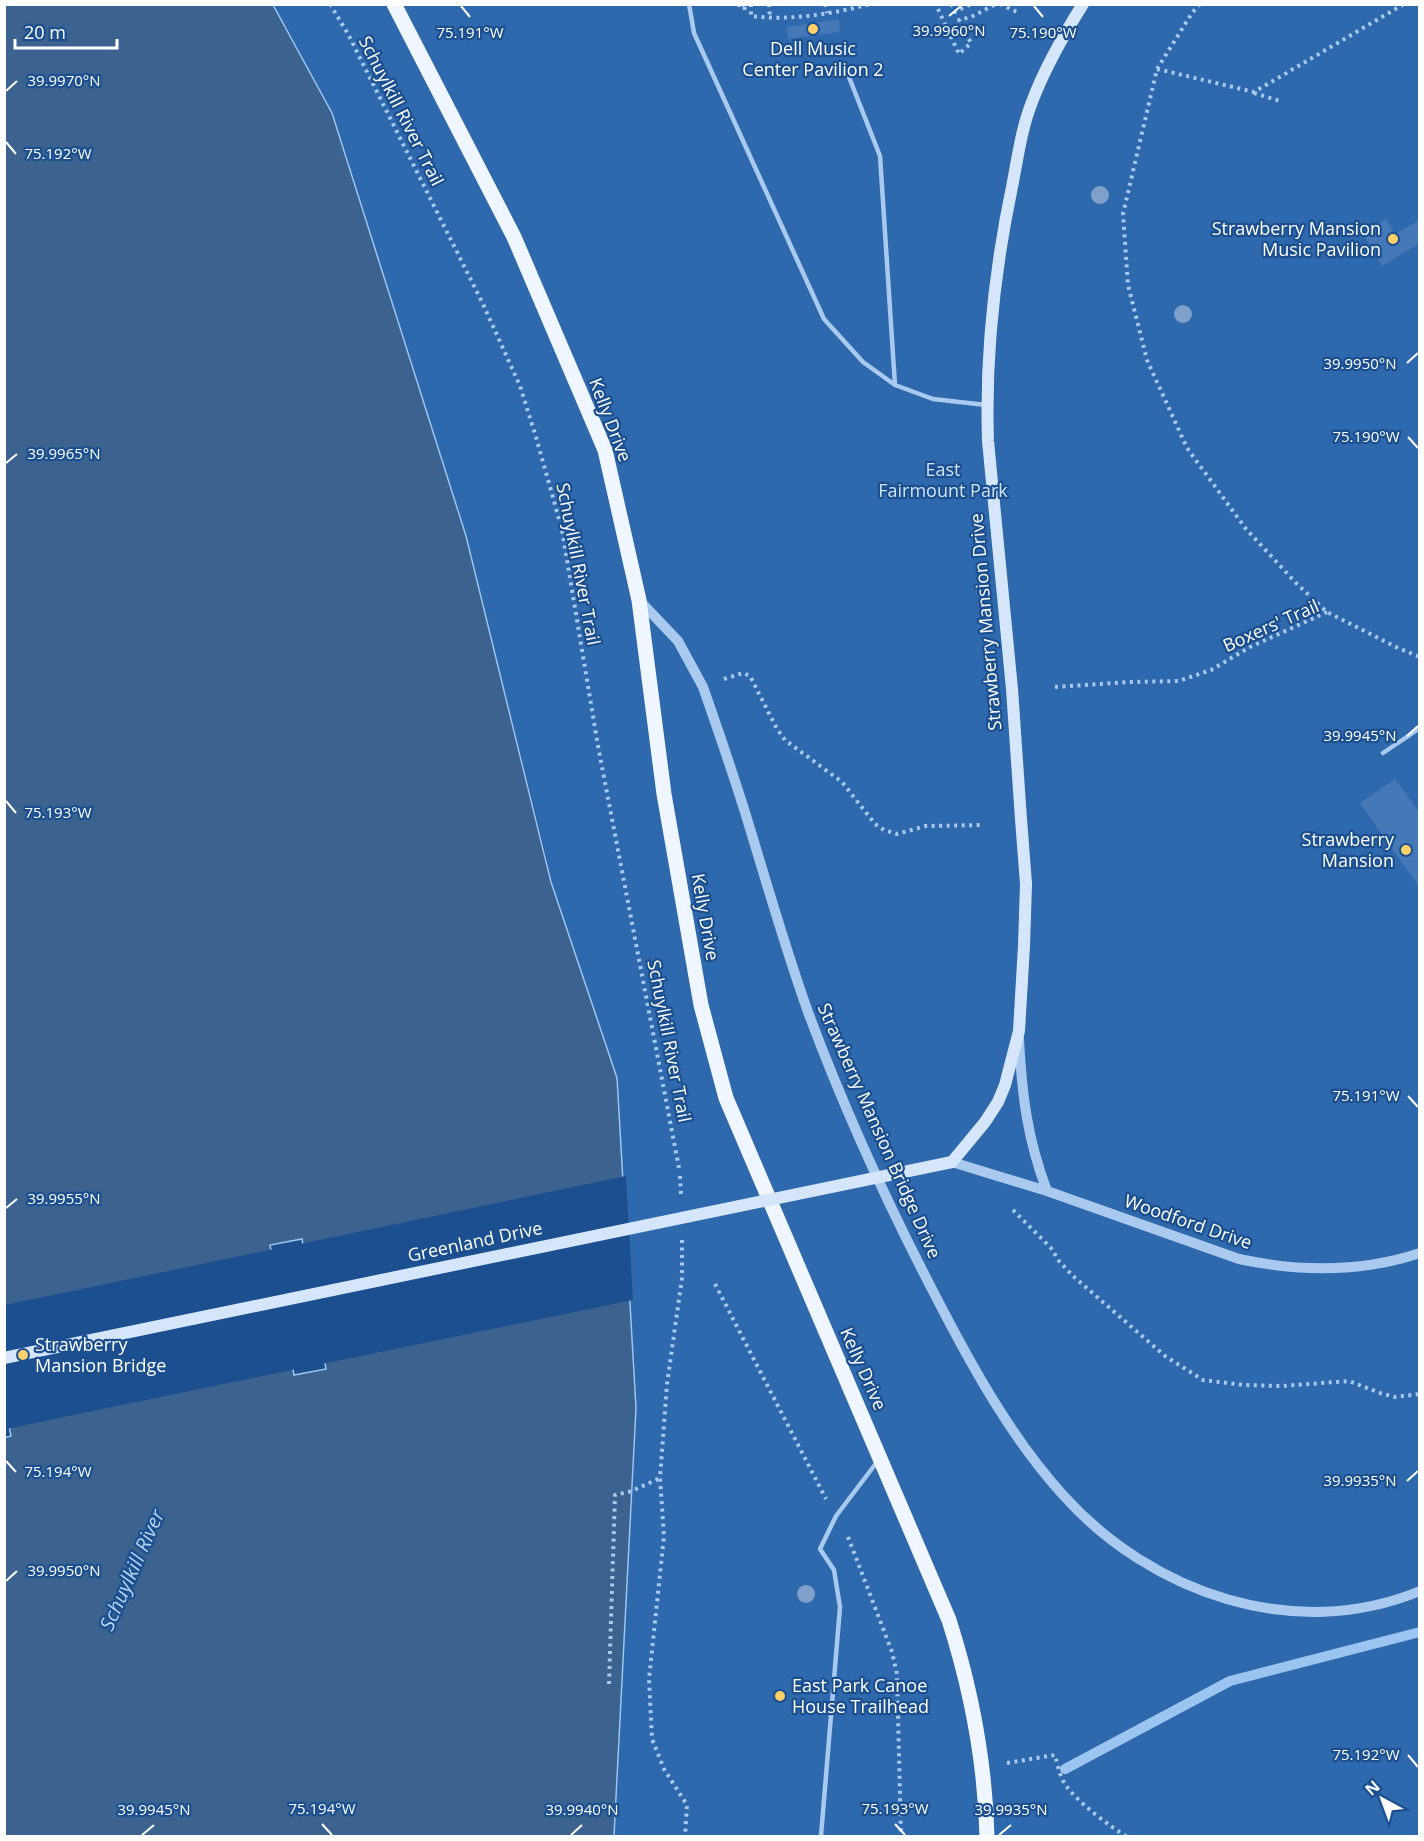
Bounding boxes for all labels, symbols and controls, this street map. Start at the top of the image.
scale bar [15,12,117,50]
text: 20 m [24,20,66,44]
text: 39.9960°N [912,20,986,40]
text: 75.191°W [436,22,504,42]
marker: Dell Music Center Pavilion 2 [806,22,820,36]
text: 75.190°W [1009,22,1077,42]
street label: Schuylkill River Trail [354,32,450,190]
place label: Dell Music Center Pavilion 2 [742,36,884,81]
text: 39.9970°N [27,70,101,90]
text: 75.192°W [24,143,92,163]
place label: Strawberry Mansion Music Pavilion [1212,216,1381,261]
marker: Strawberry Mansion Music Pavilion [1386,232,1400,246]
text: 39.9950°N [1323,353,1397,373]
street label: Kelly Drive [584,374,638,465]
text: 75.190°W [1332,426,1400,446]
text: 39.9965°N [27,443,101,463]
park label: East Fairmount Park [878,457,1008,502]
street label: Schuylkill River Trail [551,481,607,647]
street label: Strawberry Mansion Drive [964,512,1006,732]
street label: Boxers' Trail [1219,593,1322,657]
text: 39.9945°N [1323,725,1397,745]
text: 75.193°W [24,802,92,822]
place label: Strawberry Mansion [1302,827,1395,872]
marker: Strawberry Mansion [1399,843,1413,857]
street label: Kelly Drive [687,871,725,962]
street label: Schuylkill River Trail [642,958,698,1124]
street label: Strawberry Mansion Bridge Drive [813,999,947,1262]
text: 75.191°W [1332,1085,1400,1105]
text: 39.9955°N [27,1188,101,1208]
street label: Woodford Drive [1121,1188,1255,1254]
street label: Greenland Drive [405,1215,544,1267]
street label: Kelly Drive [835,1324,893,1414]
place label: Strawberry Mansion Bridge [35,1332,166,1377]
marker: Strawberry Mansion Bridge [16,1348,30,1362]
text: 75.194°W [24,1461,92,1481]
text: 39.9935°N [1323,1470,1397,1490]
water label: Schuylkill River [93,1504,171,1635]
text: 39.9950°N [27,1560,101,1580]
place label: East Park Canoe House Trailhead [792,1673,929,1718]
marker: East Park Canoe House Trailhead [773,1689,787,1703]
text: 75.192°W [1332,1744,1400,1764]
north arrow [1352,1769,1412,1829]
text: N [1360,1775,1384,1800]
text: 75.194°W [288,1798,356,1818]
text: 75.193°W [861,1798,929,1818]
text: 39.9945°N [117,1799,191,1819]
text: 39.9940°N [545,1799,619,1819]
text: 39.9935°N [974,1799,1048,1819]

